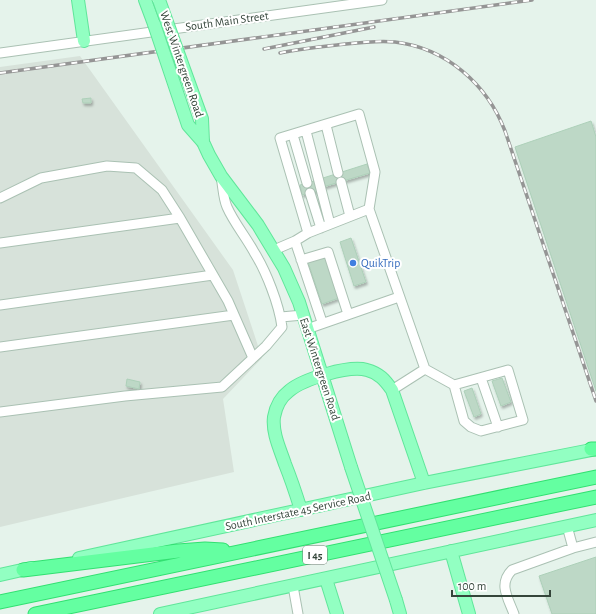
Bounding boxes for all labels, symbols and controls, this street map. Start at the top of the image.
street label: West Wintergreen Road [158,9,206,119]
street label: South Main Street [185,9,269,33]
place label: QuikTrip [361,257,400,270]
marker: QuikTrip [348,258,358,268]
street label: East Wintergreen Road [298,316,342,422]
street label: South Interstate 45 Service Road [224,490,372,532]
road number: I 45 [303,546,327,564]
scale bar [452,572,550,598]
text: 100 m [458,580,486,592]

